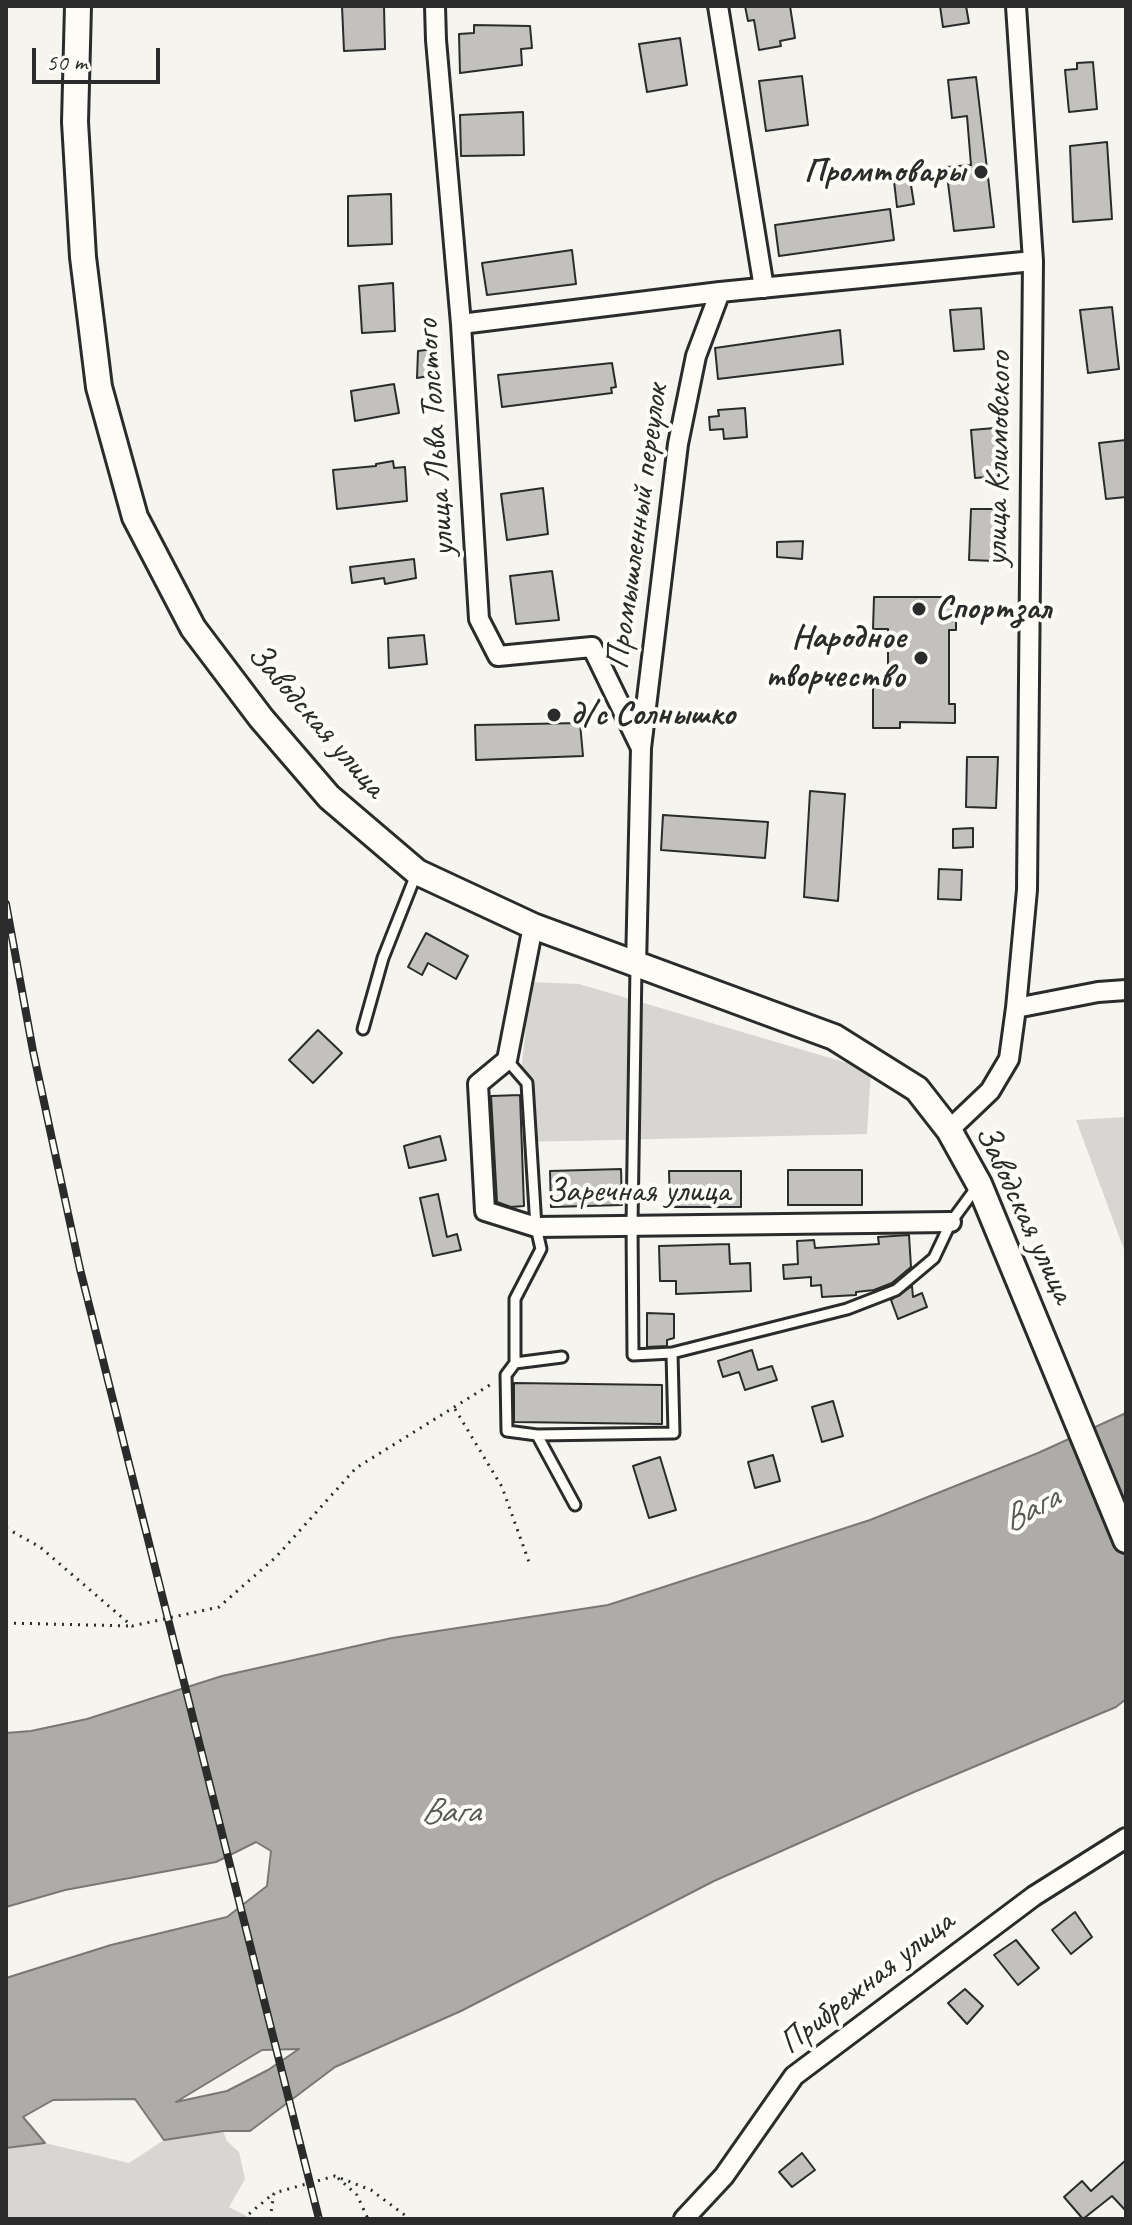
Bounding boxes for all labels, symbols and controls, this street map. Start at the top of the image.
scale bar [36,32,164,82]
text: 50 m [46,47,87,77]
place label: Промтовары [804,152,965,192]
marker: Промтовары [972,163,990,181]
street label: улица Льва Толстого [407,318,465,558]
street label: улица Климовского [977,351,1021,567]
street label: Промышленный переулок [598,382,678,672]
place label: Спортзал [935,589,1051,629]
marker: Спортзал [910,600,928,618]
place label: Народное творчество [765,618,905,698]
street label: Заводская улица [238,635,394,807]
marker: Народное творчество [912,649,930,667]
place label: д/с Солнышко [570,695,735,735]
marker: д/с Солнышко [545,706,563,724]
street label: Заводская улица [965,1119,1083,1309]
street label: Заречная улица [546,1172,730,1212]
water label: Вага [995,1477,1067,1543]
water label: Вага [421,1791,479,1835]
street label: Прибрежная улица [772,1902,962,2064]

